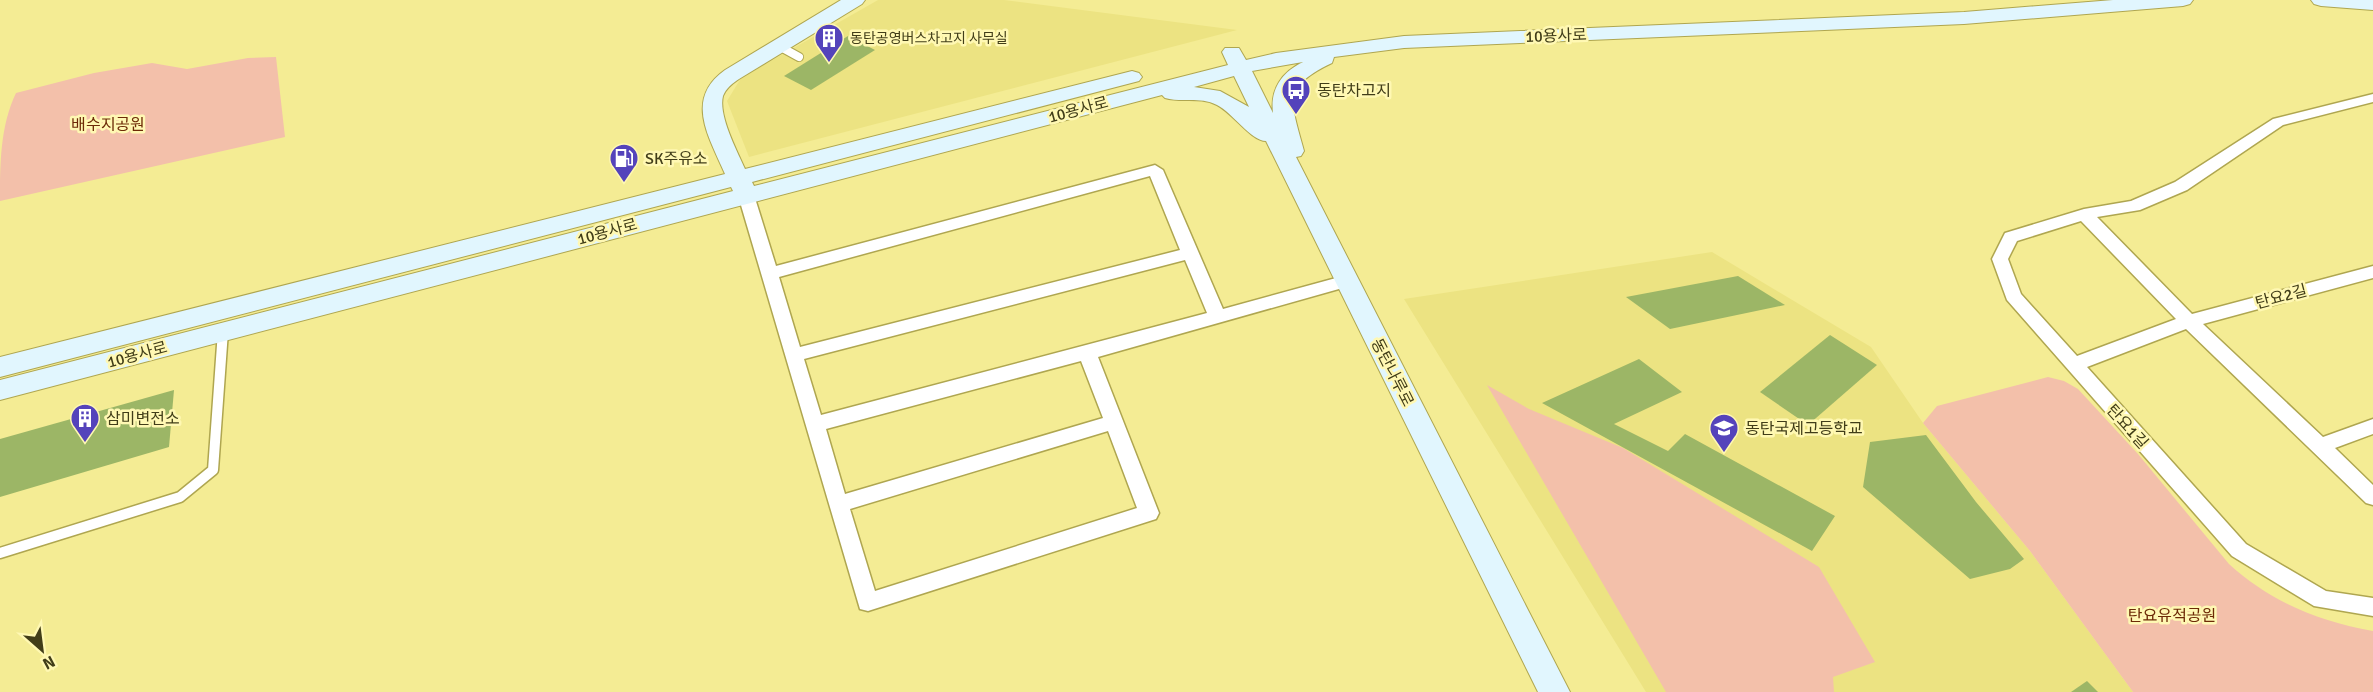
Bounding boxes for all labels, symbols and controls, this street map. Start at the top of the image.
building icon: 동탄공영버스차고지 사무실 [813,22,845,64]
street label: 10용사로 [1525,25,1587,47]
place label: 동탄공영버스차고지 사무실 [850,30,1008,47]
bus stop icon: 동탄차고지 [1280,74,1312,116]
place label: 동탄차고지 [1317,81,1391,101]
street label: 10용사로 [1046,92,1111,128]
park label: 배수지공원 [71,115,145,135]
fuel station icon: SK주유소 [608,142,640,184]
place label: SK주유소 [645,149,708,169]
street label: 10용사로 [575,214,640,250]
street label: 탄요2길 [2253,280,2309,313]
street label: 동탄나루로 [1366,335,1418,410]
street label: 10용사로 [105,337,170,373]
street label: 탄요1길 [2102,400,2152,453]
building icon: 삼미변전소 [69,402,101,444]
place label: 삼미변전소 [106,409,180,429]
school or university icon: 동탄국제고등학교 [1708,412,1740,454]
place label: 동탄국제고등학교 [1745,419,1863,439]
park label: 탄요유적공원 [2128,606,2216,626]
north arrow [12,620,72,680]
text: N [39,651,58,674]

